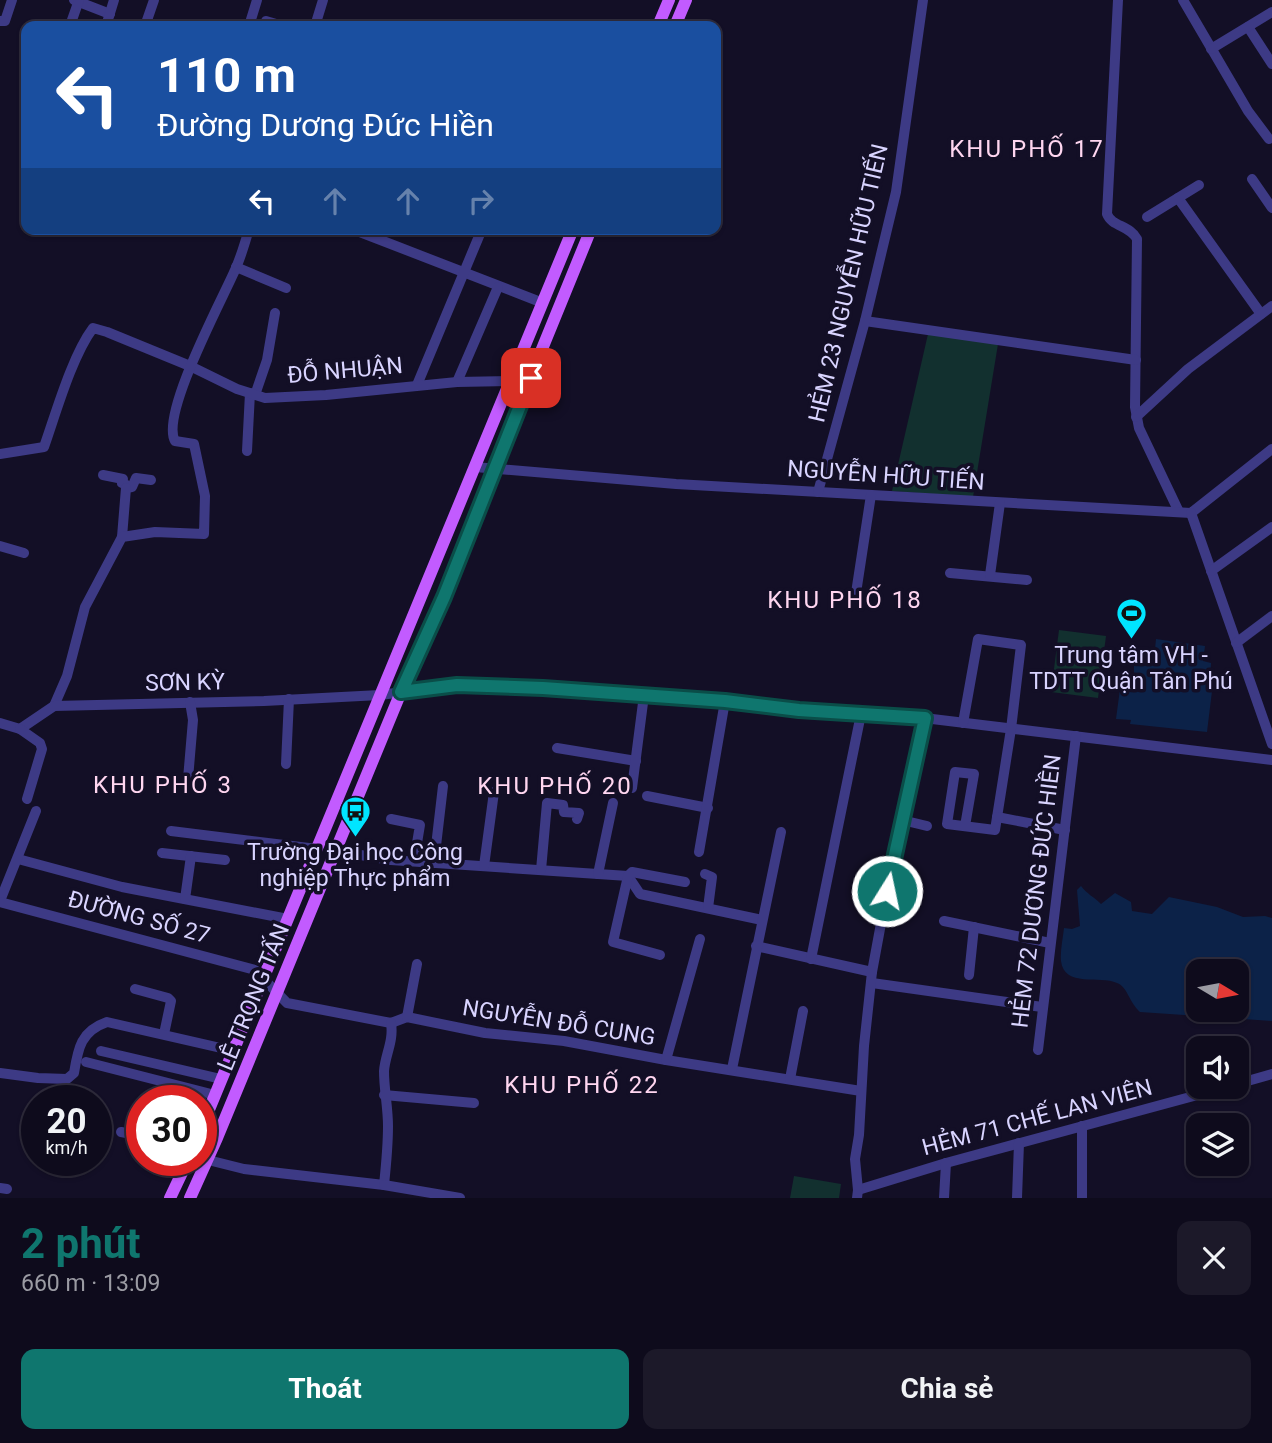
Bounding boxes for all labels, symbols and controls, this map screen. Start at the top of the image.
text: 110 m [157,47,296,104]
icon: left [42,49,133,140]
text: Đường Dương Đức Hiền [157,106,494,144]
district label: KHU PHỐ 17 [949,133,1105,163]
street label: HẺM 23 NGUYỄN HỮU TIẾN [799,140,894,425]
icon: left [243,182,281,220]
icon: ahead [316,182,354,220]
icon: ahead [389,182,427,220]
icon: right [462,182,500,220]
street label: ĐỖ NHUẬN [286,348,404,389]
pin [501,348,561,408]
icon: arrive [512,359,550,397]
street label: NGUYỄN HỮU TIẾN [786,451,986,496]
district label: KHU PHỐ 18 [767,584,923,614]
sports icon: Trung tâm VH - TDTT Quận Tân Phú [1114,597,1148,641]
place label: Trung tâm VH - TDTT Quận Tân Phú [1029,642,1233,695]
street label: SƠN KỲ [145,667,225,697]
street label: HẺM 72 DƯƠNG ĐỨC HIỀN [1003,752,1067,1030]
district label: KHU PHỐ 3 [93,769,233,799]
district label: KHU PHỐ 20 [477,770,633,800]
bus stop icon: Trường Đại học Công nghiệp Thực phẩm [338,794,372,838]
place label: Trường Đại học Công nghiệp Thực phẩm [247,839,463,892]
position arrow [850,854,924,928]
street label: ĐƯỜNG SỐ 27 [65,883,214,949]
street label: LÊ TRỌNG TẤN [209,919,295,1075]
north arrow [1186,959,1250,1022]
map controls [1186,959,1249,1176]
street label: NGUYỄN ĐỖ CUNG [461,990,658,1051]
button: sound [1186,1036,1249,1099]
district label: KHU PHỐ 22 [504,1069,660,1099]
street label: HẺM 71 CHẾ LAN VIÊN [918,1071,1155,1161]
speed limit sign: 30 [126,1085,217,1176]
text: 20 [46,1101,87,1142]
button: layers [1186,1113,1249,1176]
text: km/h [45,1137,88,1158]
text: 2 phút [21,1219,140,1268]
button: close [1177,1221,1251,1295]
text: 660 m · 13:09 [21,1270,160,1297]
button: Thoát [21,1349,629,1429]
button: Chia sẻ [643,1349,1251,1429]

